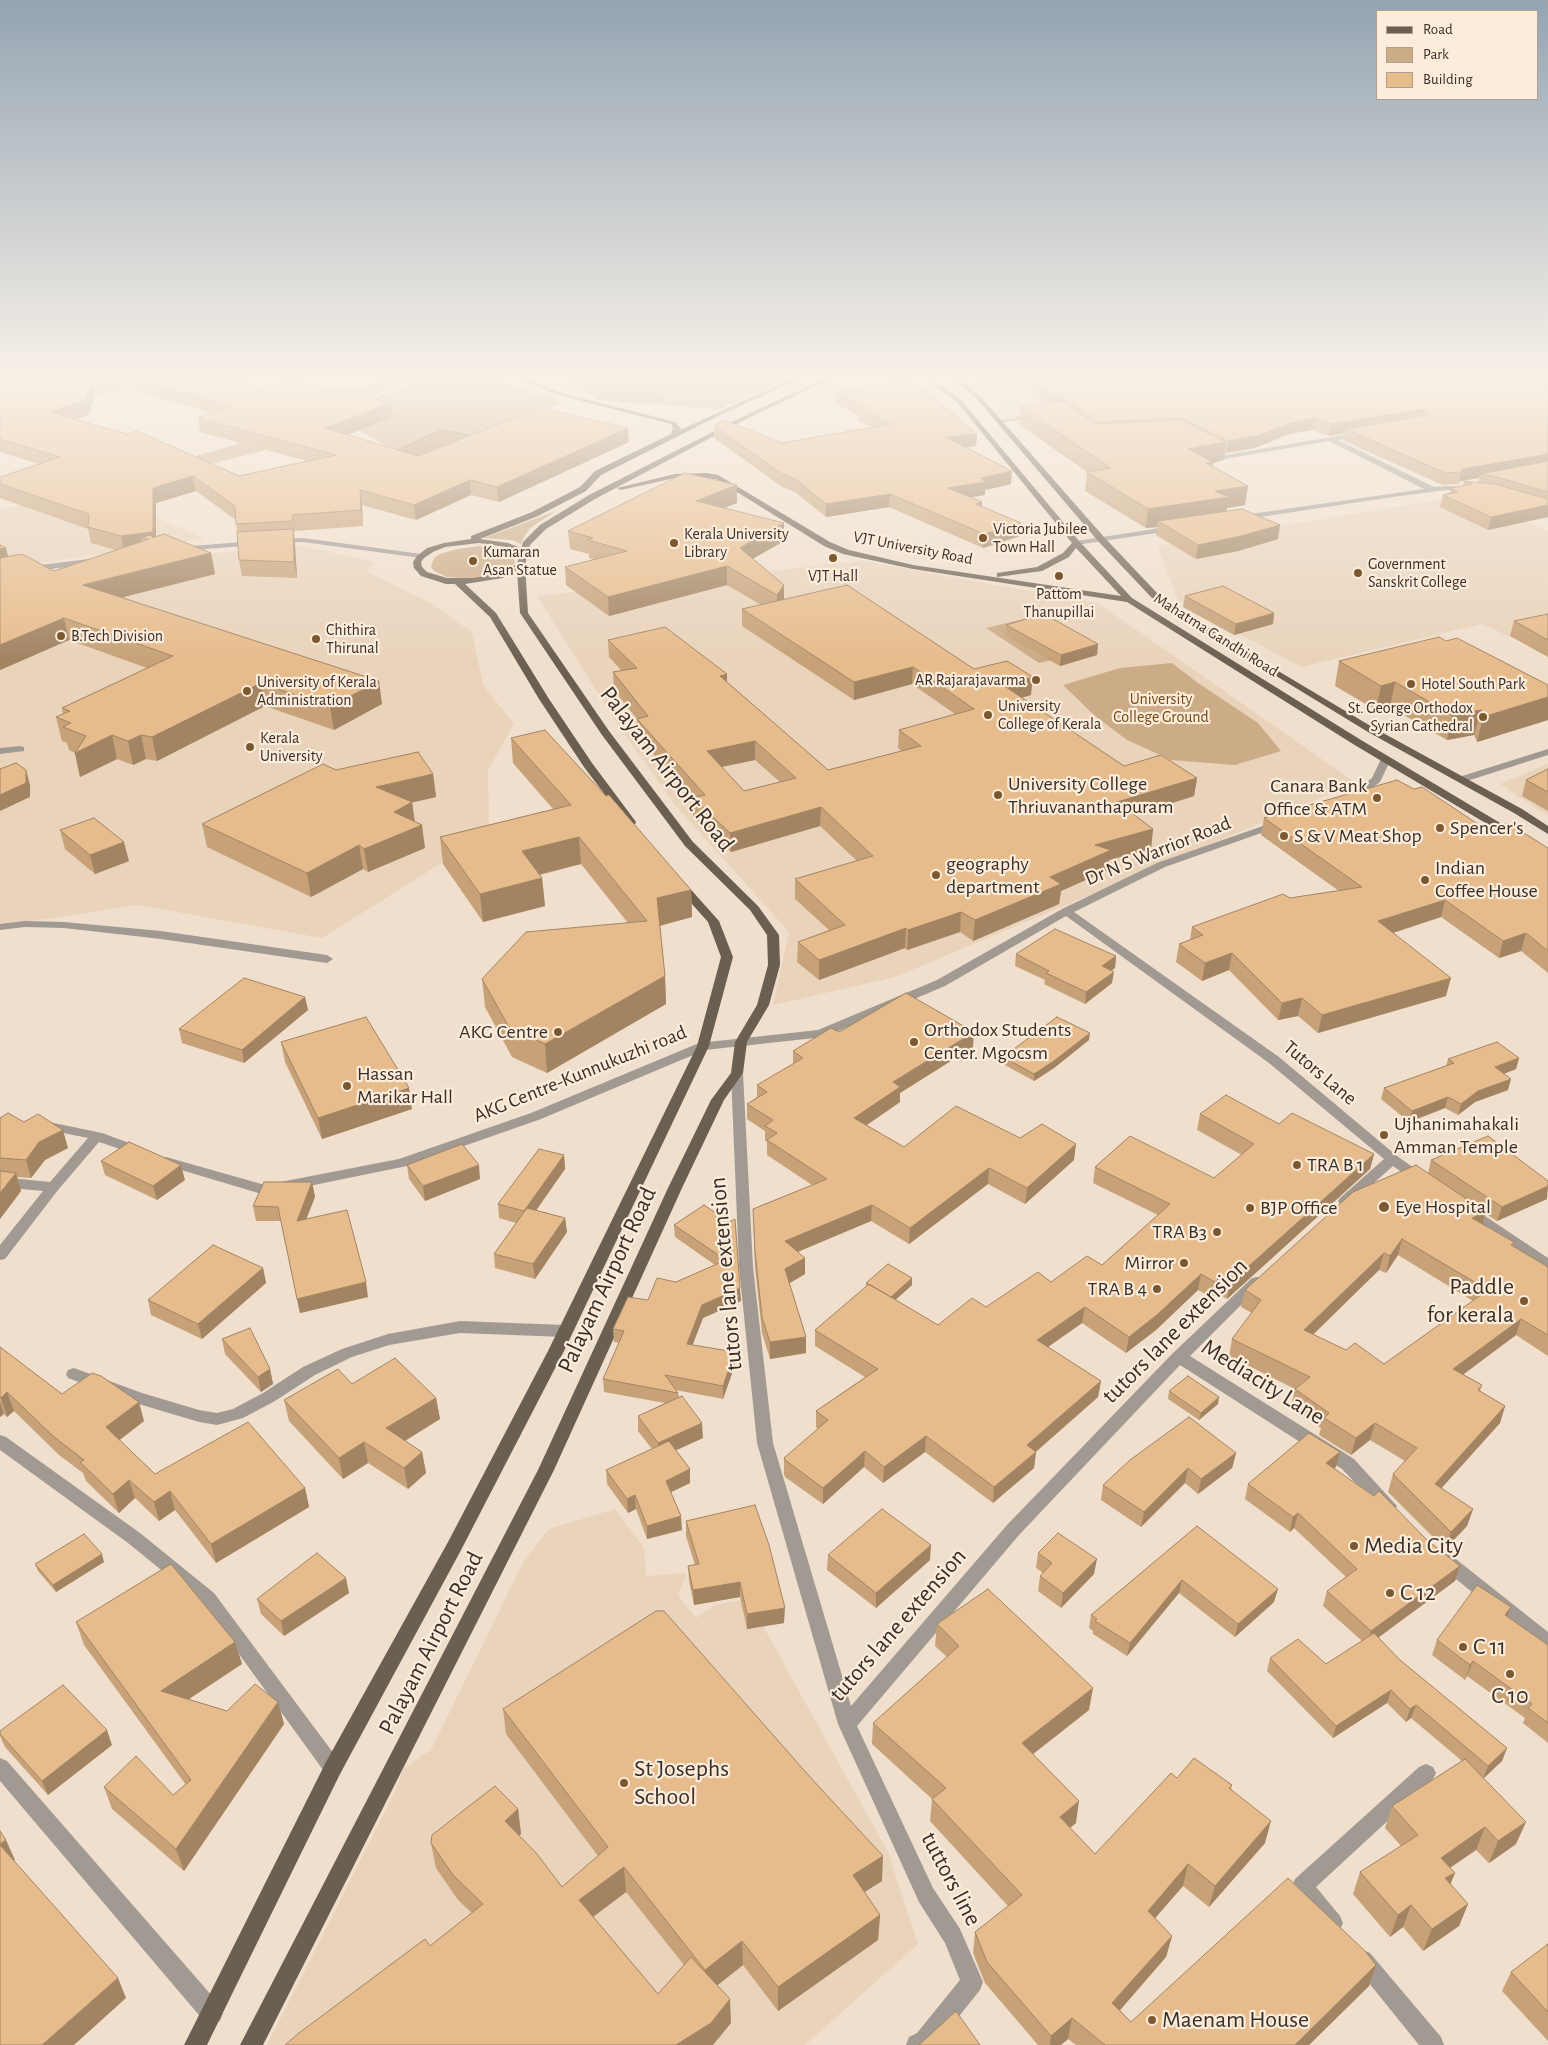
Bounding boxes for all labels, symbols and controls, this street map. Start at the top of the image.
legend [1376,10,1538,100]
text: Road [1423,22,1453,37]
text: Park [1423,47,1449,62]
text: Building [1423,72,1473,87]
place label: Victoria Jubilee Town Hall [993,519,1087,557]
place label: Kerala University Library [684,524,789,562]
street label: VJT University Road [852,527,974,569]
marker: Victoria Jubilee Town Hall [977,532,989,544]
marker: Kerala University Library [668,537,680,549]
place label: Kumaran Asan Statue [483,542,557,580]
marker: VJT Hall [827,552,839,564]
place label: Government Sanskrit College [1368,554,1467,592]
marker: Kumaran Asan Statue [467,555,479,567]
place label: VJT Hall [808,566,858,586]
marker: Government Sanskrit College [1352,567,1364,579]
marker: Pattom Thanupillai [1053,570,1065,582]
place label: Pattom Thanupillai [1024,584,1094,622]
street label: Mahatma Gandhi Road [1150,589,1282,681]
place label: Chithira Thirunal [326,620,379,658]
place label: B.Tech Division [71,626,163,646]
marker: B.Tech Division [55,630,67,642]
marker: Chithira Thirunal [310,633,322,645]
place label: AR Rajarajavarma [915,670,1026,690]
place label: University of Kerala Administration [257,672,377,710]
marker: AR Rajarajavarma [1030,674,1042,686]
place label: Hotel South Park [1421,674,1525,694]
marker: Hotel South Park [1405,678,1417,690]
street label: Palayam Airport Road [594,681,740,857]
marker: University of Kerala Administration [241,685,253,697]
park label: University College Ground [1113,689,1209,727]
place label: University College of Kerala [998,696,1101,734]
place label: St. George Orthodox Syrian Cathedral [1348,698,1473,736]
marker: University College of Kerala [982,709,994,721]
marker: St. George Orthodox Syrian Cathedral [1477,711,1489,723]
place label: Kerala University [260,728,323,766]
marker: Kerala University [244,741,256,753]
place label: University College Thriuvananthapuram [1008,772,1173,819]
place label: Canara Bank Office & ATM [1264,774,1367,821]
marker: University College Thriuvananthapuram [992,789,1004,801]
marker: Canara Bank Office & ATM [1371,792,1383,804]
street label: Dr N S Warrior Road [1082,811,1234,891]
place label: Spencer's [1450,816,1524,840]
marker: Spencer's [1434,822,1446,834]
place label: S & V Meat Shop [1294,824,1422,848]
marker: S & V Meat Shop [1278,830,1290,842]
place label: geography department [946,852,1040,899]
place label: Indian Coffee House [1435,856,1538,903]
marker: geography department [930,869,942,881]
marker: Indian Coffee House [1419,874,1431,886]
place label: Orthodox Students Center. Mgocsm [924,1018,1071,1065]
place label: AKG Centre [459,1020,548,1044]
street label: AKG Centre-Kunnukuzhi road [470,1020,690,1128]
marker: AKG Centre [552,1026,564,1038]
street label: Tutors Lane [1278,1035,1362,1111]
marker: Orthodox Students Center. Mgocsm [908,1036,920,1048]
place label: Hassan Marikar Hall [357,1062,453,1109]
marker: Hassan Marikar Hall [341,1080,353,1092]
place label: Ujhanimahakali Amman Temple [1394,1112,1519,1159]
marker: Ujhanimahakali Amman Temple [1378,1129,1390,1141]
place label: TRA B 1 [1307,1153,1364,1177]
marker: TRA B 1 [1291,1159,1303,1171]
street label: tutors lane extension [703,1176,749,1372]
street label: Palayam Airport Road [551,1182,663,1378]
place label: Eye Hospital [1395,1195,1491,1219]
place label: BJP Office [1260,1196,1337,1220]
marker: Eye Hospital [1377,1200,1391,1214]
marker: BJP Office [1244,1202,1256,1214]
place label: TRA B3 [1152,1220,1207,1244]
marker: TRA B3 [1211,1226,1223,1238]
place label: Mirror [1124,1251,1174,1275]
street label: tutors lane extension [1096,1252,1254,1410]
marker: Mirror [1178,1257,1190,1269]
place label: Paddle for kerala [1427,1273,1514,1329]
place label: TRA B 4 [1088,1277,1147,1301]
marker: TRA B 4 [1151,1283,1163,1295]
marker: Paddle for kerala [1518,1295,1530,1307]
street label: Mediacity Lane [1196,1333,1330,1431]
place label: Media City [1364,1532,1463,1560]
marker: Media City [1348,1540,1360,1552]
street label: tutors lane extension [823,1542,973,1708]
street label: Palayam Airport Road [372,1547,490,1739]
place label: C 12 [1400,1579,1436,1607]
marker: C 12 [1384,1587,1396,1599]
place label: C 11 [1473,1633,1506,1661]
marker: C 11 [1457,1641,1469,1653]
marker: C 10 [1504,1668,1516,1680]
place label: C 10 [1491,1682,1529,1710]
place label: St Josephs School [634,1755,729,1811]
marker: St Josephs School [618,1777,630,1789]
street label: tuttors line [914,1827,988,1931]
place label: Maenam House [1162,2006,1309,2034]
marker: Maenam House [1146,2014,1158,2026]

